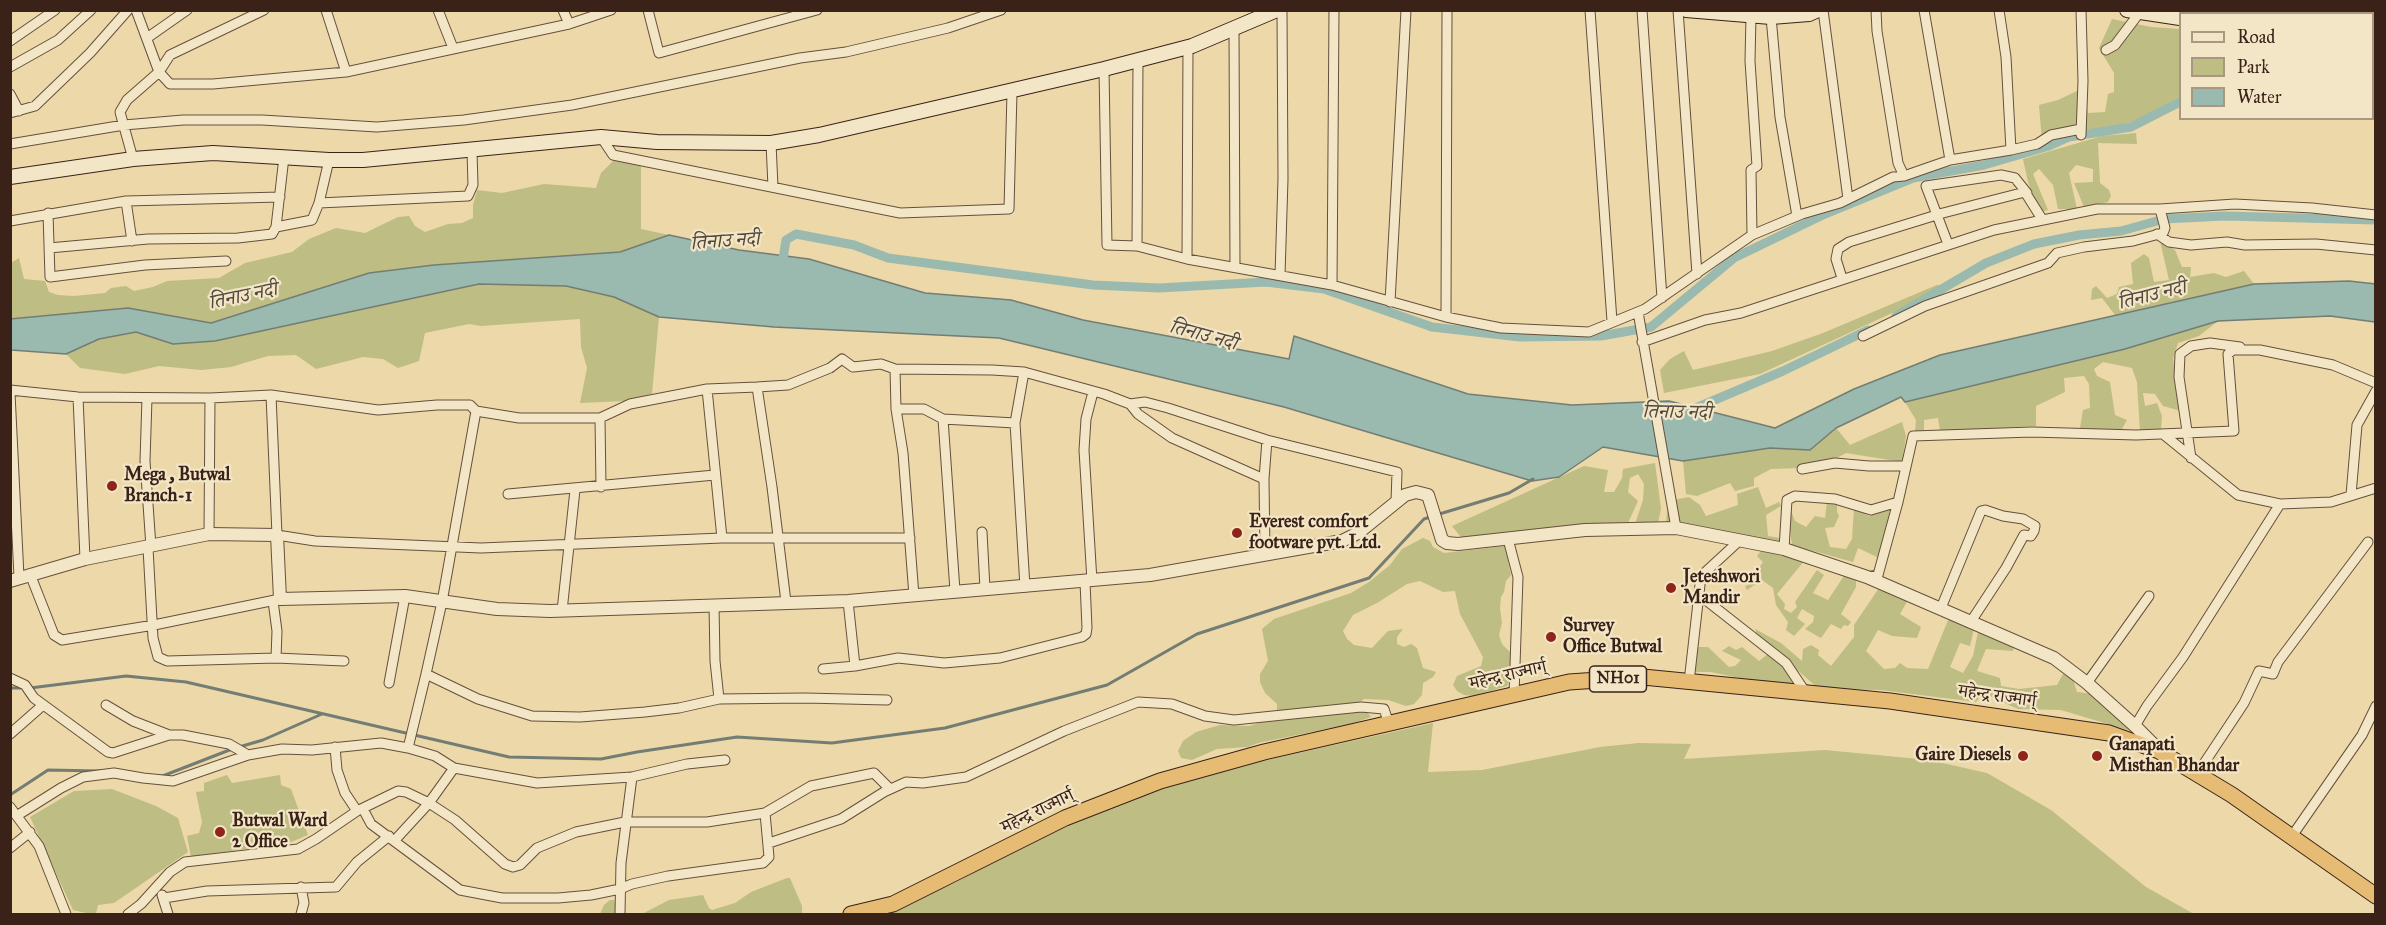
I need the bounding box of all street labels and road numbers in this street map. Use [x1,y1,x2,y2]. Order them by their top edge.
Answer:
street label: महेन्द्र राज्मार्ग् [1467,657,1549,695]
road number: NH01 [1590,666,1646,692]
street label: महेन्द्र राज्मार्ग् [1957,681,2037,713]
street label: महेन्द्र राज्मार्ग् [998,785,1078,839]

